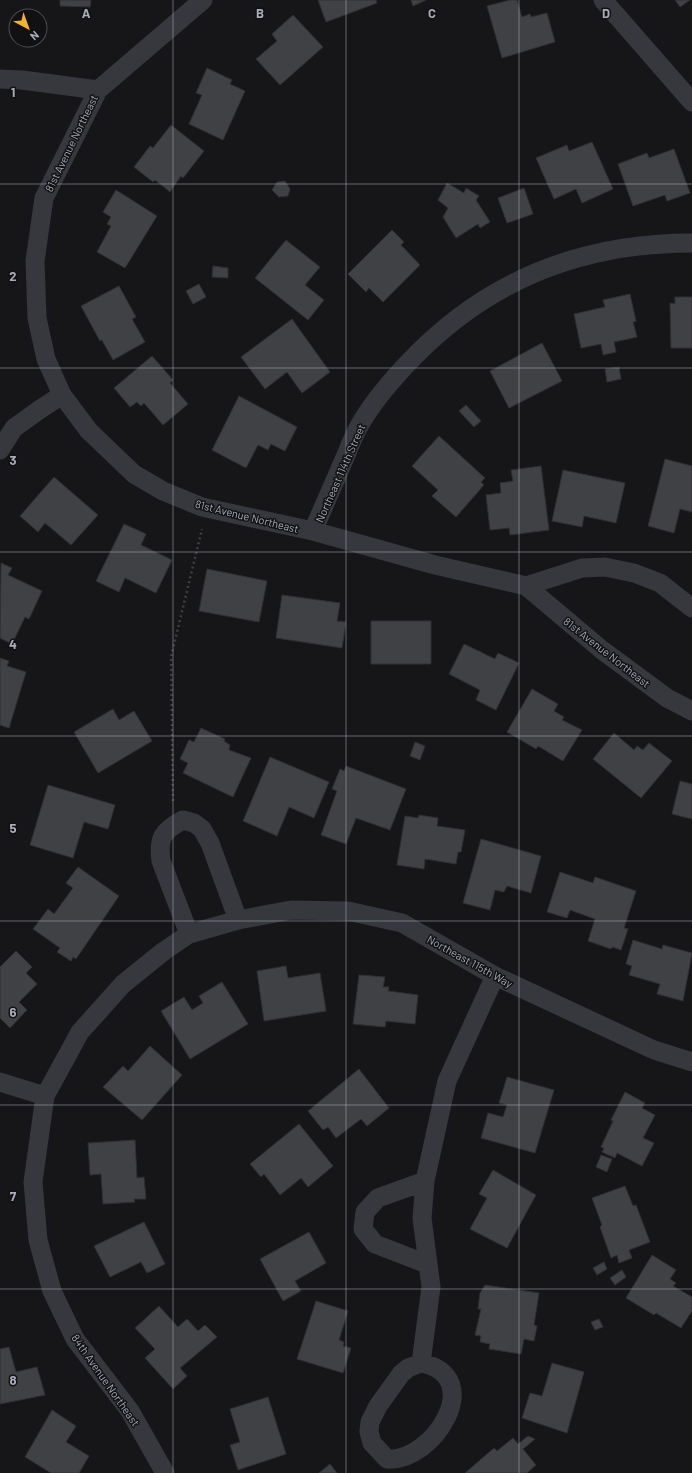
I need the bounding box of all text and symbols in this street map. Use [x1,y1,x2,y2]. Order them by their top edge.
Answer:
text: A [82,5,91,21]
text: B [256,5,264,21]
text: C [428,5,436,21]
text: D [602,5,610,21]
north arrow [8,8,48,48]
text: N [28,29,42,43]
text: 1 [11,84,15,100]
street label: 81st Avenue Northeast [42,92,100,194]
text: 2 [9,268,17,284]
street label: Northeast 114th Street [312,422,368,524]
text: 3 [9,452,17,468]
street label: 81st Avenue Northeast [194,497,300,535]
street label: 81st Avenue Northeast [561,614,653,690]
text: 4 [9,636,17,652]
text: 5 [9,820,17,836]
street label: Northeast 115th Way [425,932,515,990]
text: 6 [10,1004,17,1020]
text: 7 [10,1188,17,1204]
street label: 84th Avenue Northeast [69,1332,143,1428]
text: 8 [9,1372,17,1388]

